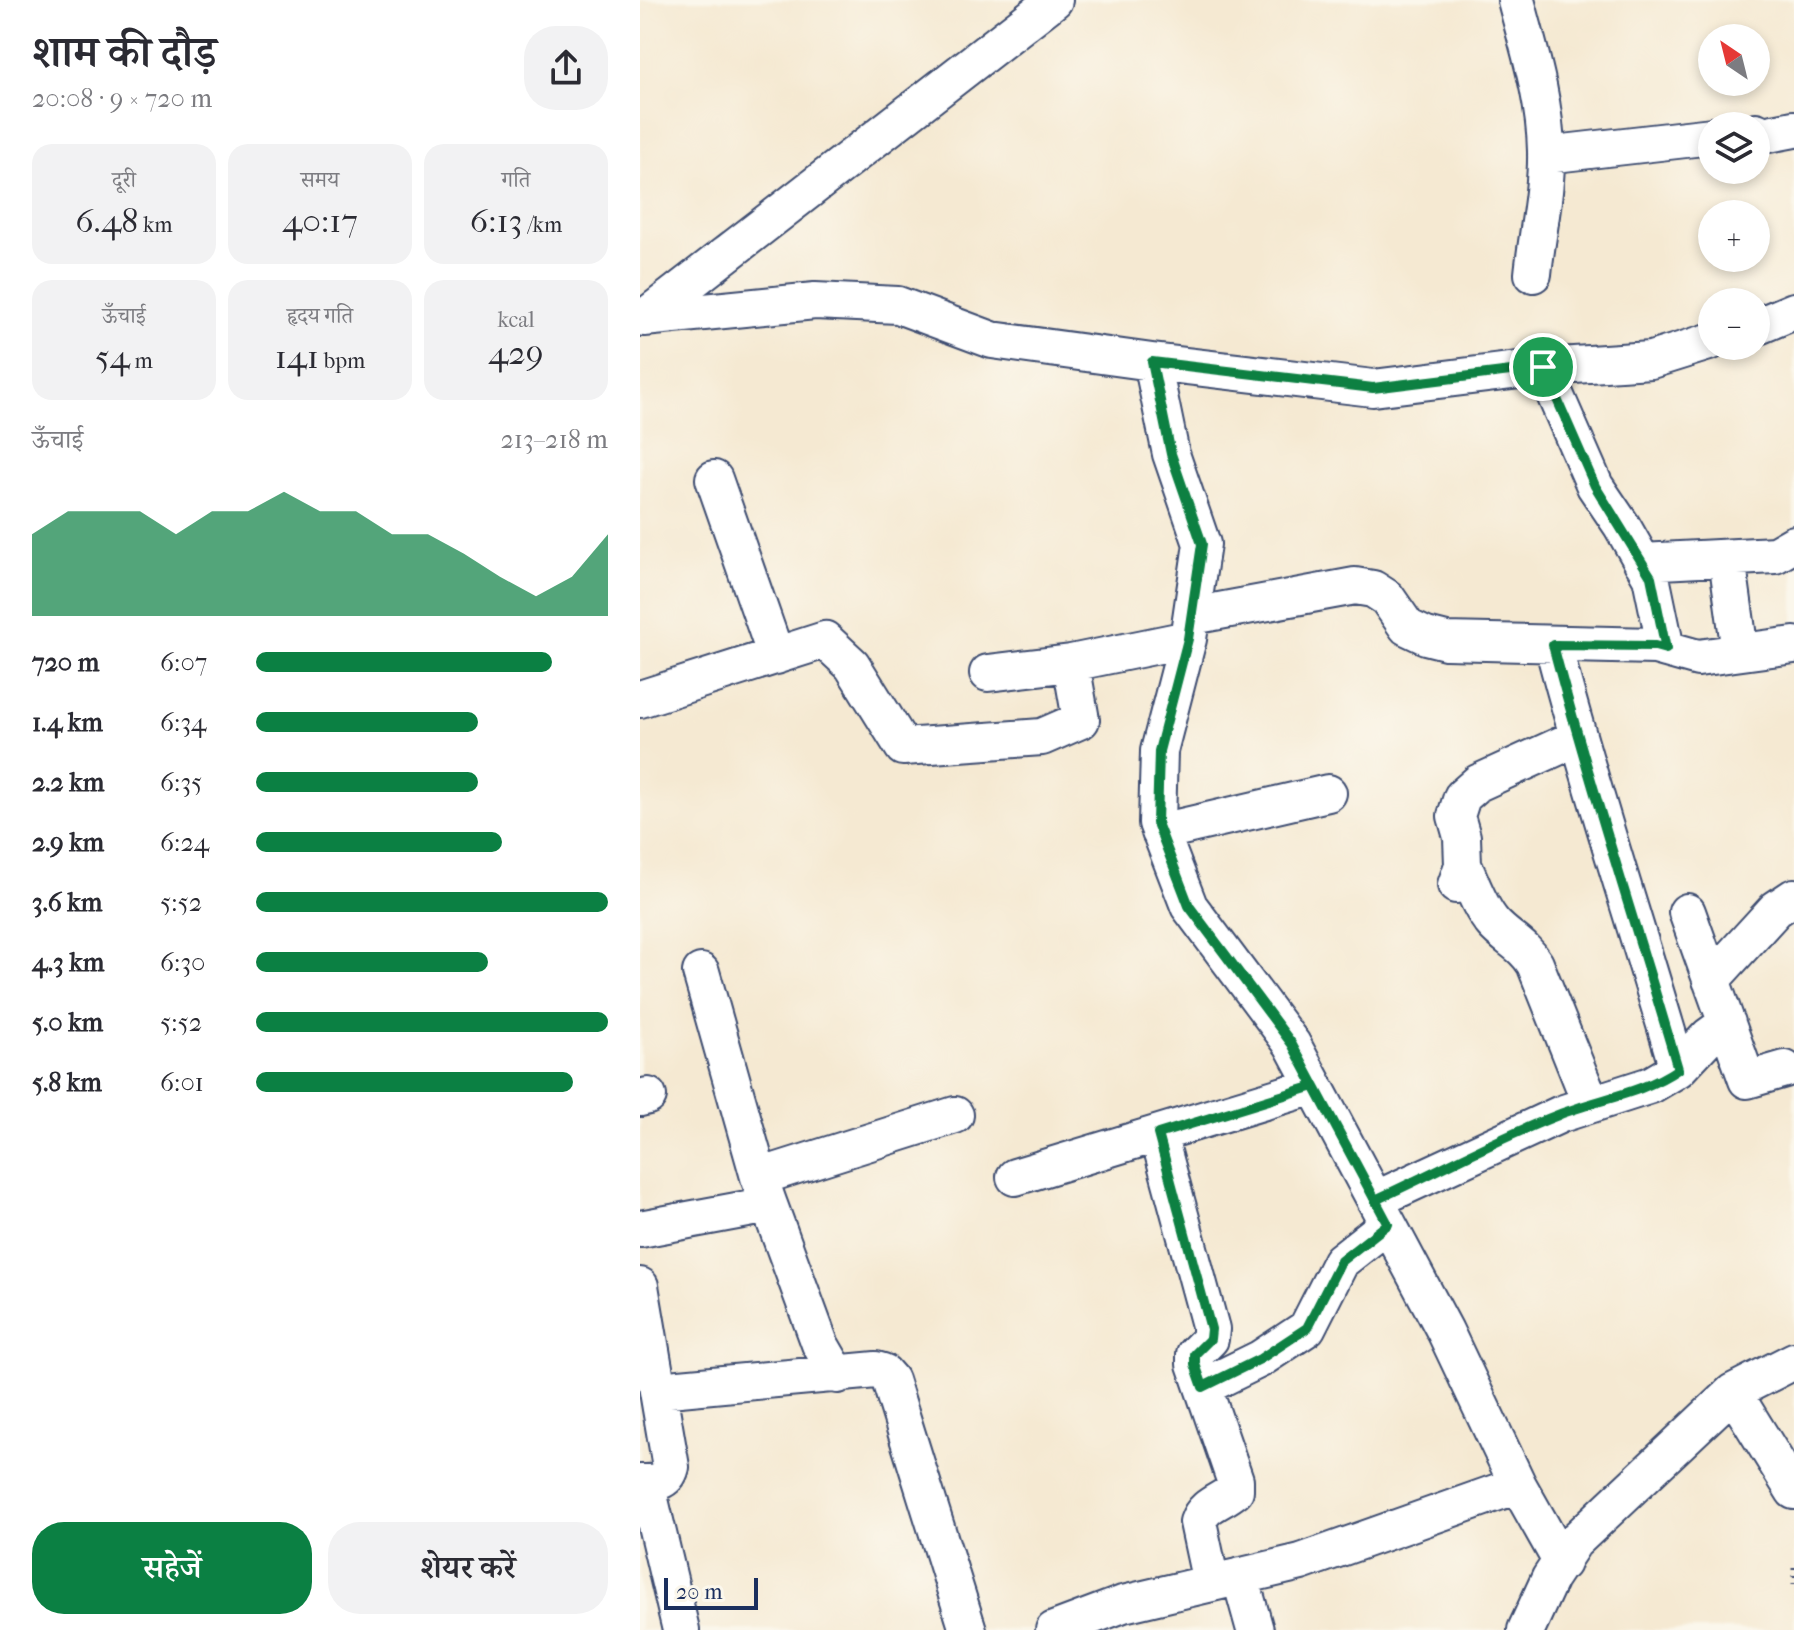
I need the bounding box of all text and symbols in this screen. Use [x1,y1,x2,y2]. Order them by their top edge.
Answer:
north arrow [1698,24,1770,96]
map controls [1698,24,1770,360]
button: share [524,26,608,110]
text: शाम की दौड़ [32,27,217,78]
text: 20:08 · 9 × 720 m [32,83,212,114]
button: layers [1698,112,1770,184]
text: दूरी [112,167,136,193]
text: समय [301,167,339,193]
text: गति [502,167,530,193]
button: + [1698,200,1770,272]
text: 6.48 [75,201,138,241]
text: 40:17 [282,201,358,241]
text: 6:13 [470,201,523,241]
text: km [138,212,173,238]
text: /km [523,212,562,238]
button: − [1698,288,1770,360]
text: ऊँचाई [102,303,146,329]
text: हृदय गति [287,303,353,329]
text: kcal [497,307,535,333]
text: 429 [488,333,544,373]
pin [1509,333,1577,401]
text: 54 [95,337,130,377]
text: 141 [275,337,319,377]
icon: arrive [1521,345,1565,389]
text: m [130,348,153,374]
text: bpm [319,348,365,374]
text: ऊँचाई [32,424,83,455]
text: 213–218 m [500,424,608,455]
text: 720 m [32,647,99,678]
text: 6:07 [160,647,207,678]
text: 1.4 km [32,707,103,738]
text: 6:34 [160,707,206,738]
text: 2.2 km [32,767,104,798]
text: 6:35 [160,767,202,798]
text: 2.9 km [32,827,104,858]
text: 6:24 [160,827,209,858]
text: 3.6 km [32,887,102,918]
text: 5:52 [160,887,202,918]
text: 4.3 km [32,947,104,978]
text: 6:30 [160,947,205,978]
text: 5.0 km [32,1007,103,1038]
text: 5:52 [160,1007,202,1038]
text: 5.8 km [32,1067,102,1098]
text: 6:01 [160,1067,204,1098]
button: सहेजें [32,1522,312,1614]
button: शेयर करें [328,1522,608,1614]
scale bar [664,1574,758,1610]
text: 20 m [676,1579,722,1605]

